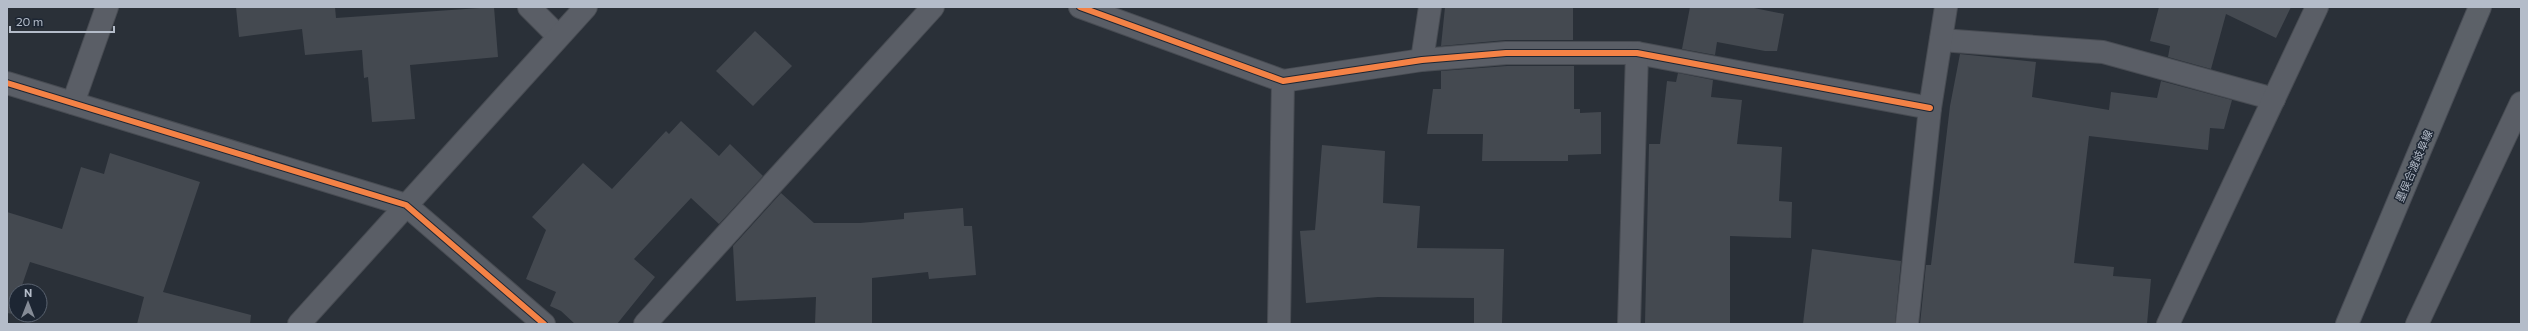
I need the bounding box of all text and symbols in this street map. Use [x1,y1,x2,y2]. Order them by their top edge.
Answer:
scale bar [10,8,114,34]
text: 20 m [16,14,43,28]
street label: 墨俣合渡岐阜線 [2393,128,2435,204]
north arrow [8,283,48,323]
text: N [24,286,32,299]

